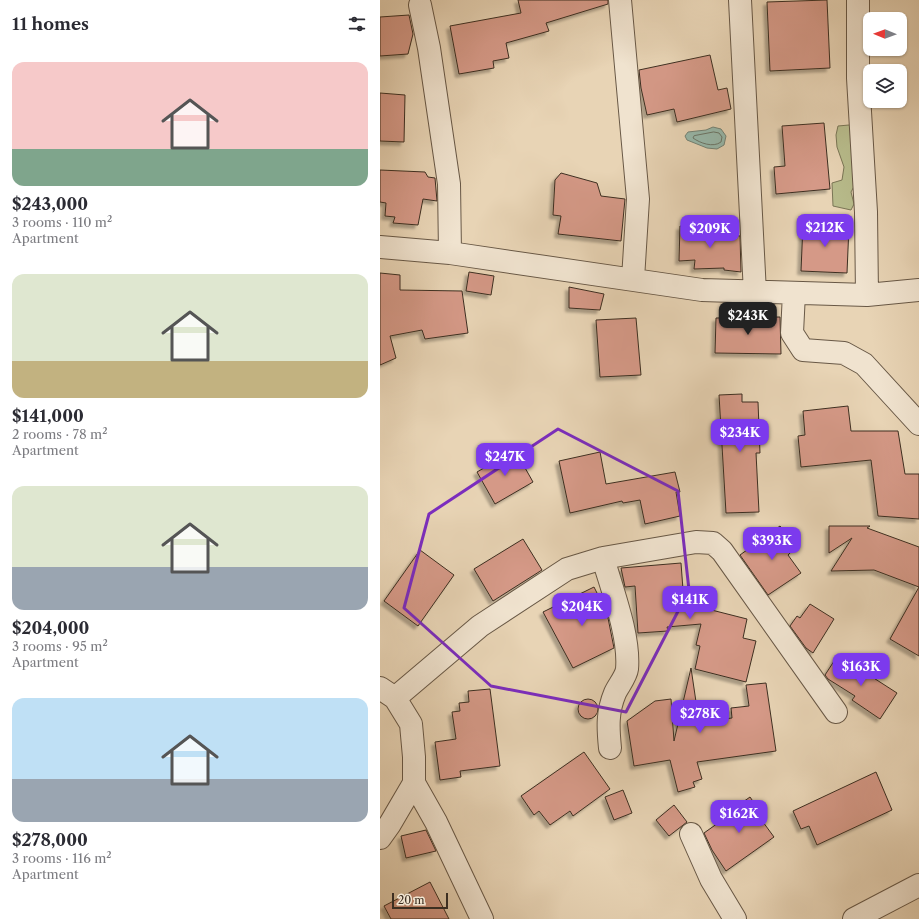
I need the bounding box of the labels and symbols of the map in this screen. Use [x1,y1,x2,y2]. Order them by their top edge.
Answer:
north arrow [863,12,907,56]
pin: $212K [797,214,853,248]
pin: $209K [682,215,738,249]
pin: $243K [720,302,776,336]
pin: $234K [712,419,768,453]
pin: $247K [477,443,533,477]
pin: $393K [744,527,800,561]
pin: $141K [662,586,718,620]
pin: $204K [554,593,610,627]
pin: $163K [833,653,889,687]
pin: $278K [672,700,728,734]
pin: $162K [711,800,767,834]
scale bar [392,891,448,910]

